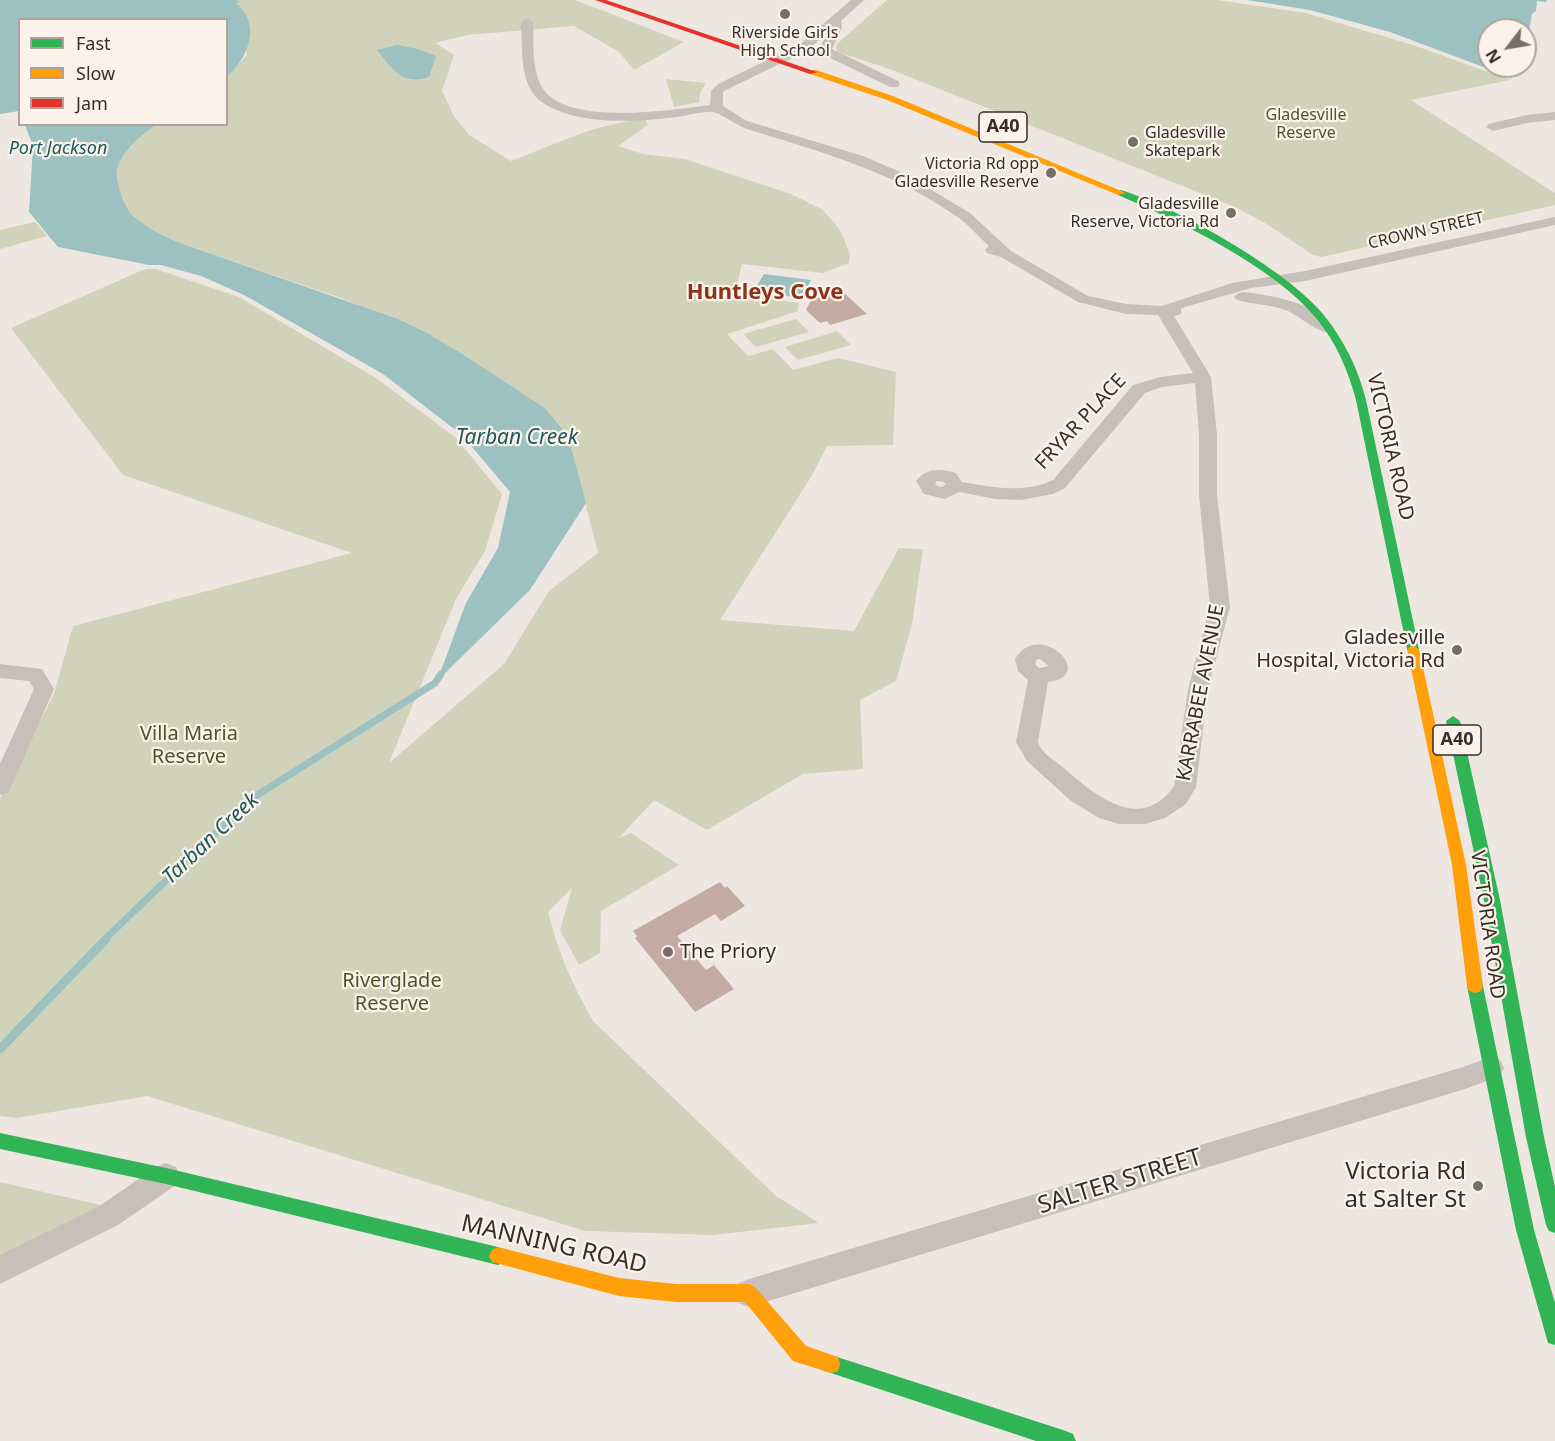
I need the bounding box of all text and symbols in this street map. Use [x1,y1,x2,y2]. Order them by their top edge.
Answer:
marker: Riverside Girls High School [778,7,792,21]
legend [18,18,228,126]
north arrow [1477,18,1537,78]
place label: Riverside Girls High School [732,23,838,61]
text: Fast [76,31,111,55]
text: N [1481,45,1506,67]
text: Slow [76,61,115,85]
text: Jam [76,91,108,115]
park label: Gladesville Reserve [1266,105,1346,143]
road number: A40 [979,112,1027,142]
place label: Gladesville Skatepark [1145,123,1226,161]
marker: Gladesville Skatepark [1126,135,1140,149]
water label: Port Jackson [9,138,107,160]
place label: Victoria Rd opp Gladesville Reserve [895,154,1039,192]
marker: Victoria Rd opp Gladesville Reserve [1044,166,1058,180]
place label: Gladesville Reserve, Victoria Rd [1071,194,1219,232]
marker: Gladesville Reserve, Victoria Rd [1224,206,1238,220]
street label: CROWN STREET [1366,208,1486,254]
district label: Huntleys Cove [687,280,843,306]
street label: FRYAR PLACE [1031,369,1131,475]
street label: VICTORIA ROAD [1361,371,1419,523]
water label: Tarban Creek [456,425,578,451]
street label: KARRABEE AVENUE [1172,603,1230,783]
place label: Gladesville Hospital, Victoria Rd [1256,626,1445,673]
marker: Gladesville Hospital, Victoria Rd [1450,643,1464,657]
park label: Villa Maria Reserve [140,722,238,769]
road number: A40 [1433,725,1481,755]
water label: Tarban Creek [158,788,264,890]
street label: VICTORIA ROAD [1465,849,1509,1001]
place label: The Priory [680,940,776,964]
marker: The Priory [661,945,675,959]
park label: Riverglade Reserve [342,969,442,1016]
street label: SALTER STREET [1035,1143,1205,1221]
place label: Victoria Rd at Salter St [1345,1158,1466,1214]
marker: Victoria Rd at Salter St [1471,1179,1485,1193]
street label: MANNING ROAD [458,1210,650,1280]

